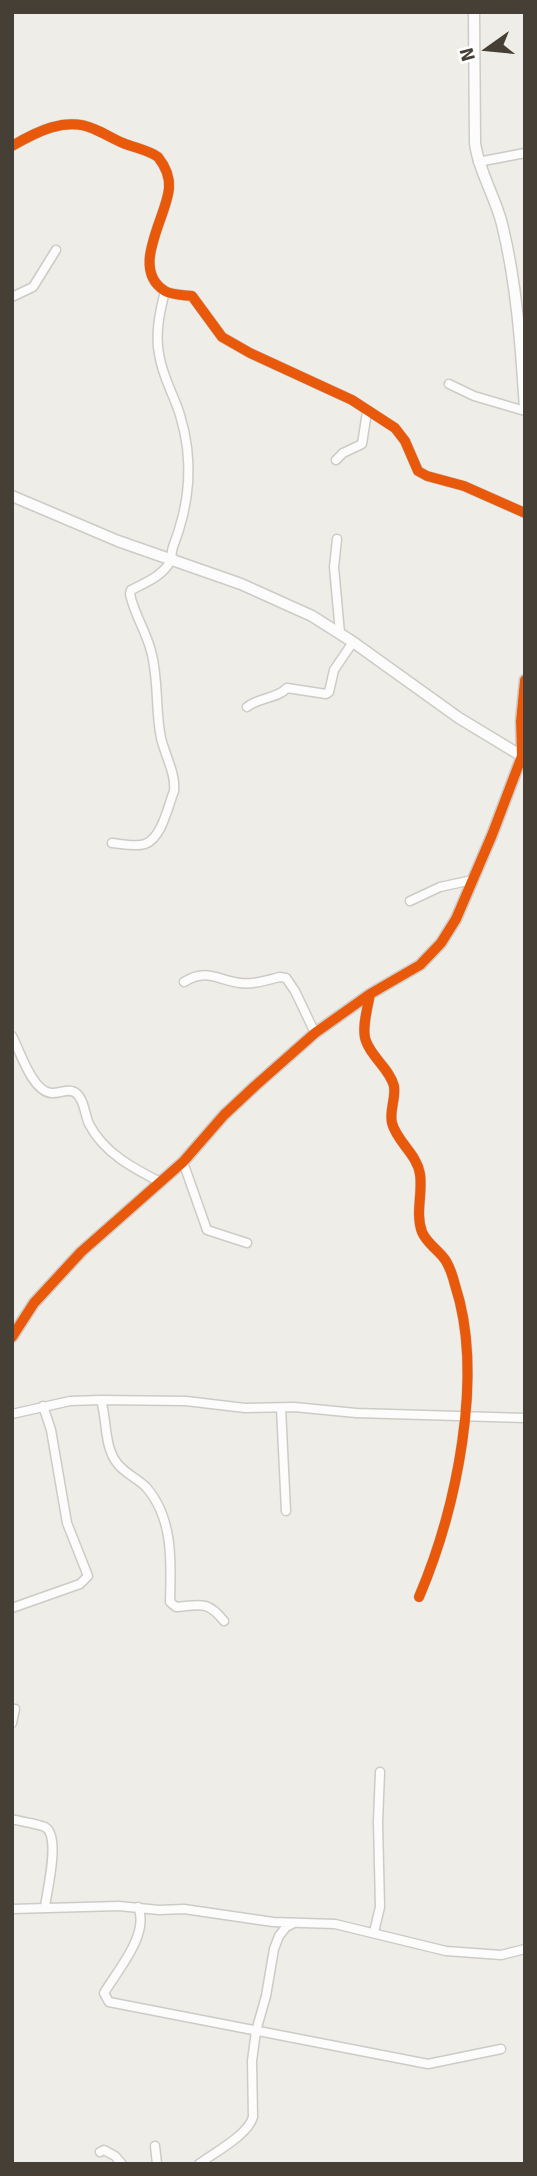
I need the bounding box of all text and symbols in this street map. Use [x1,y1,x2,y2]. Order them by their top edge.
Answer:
north arrow [453,14,523,84]
text: N [454,45,481,64]

